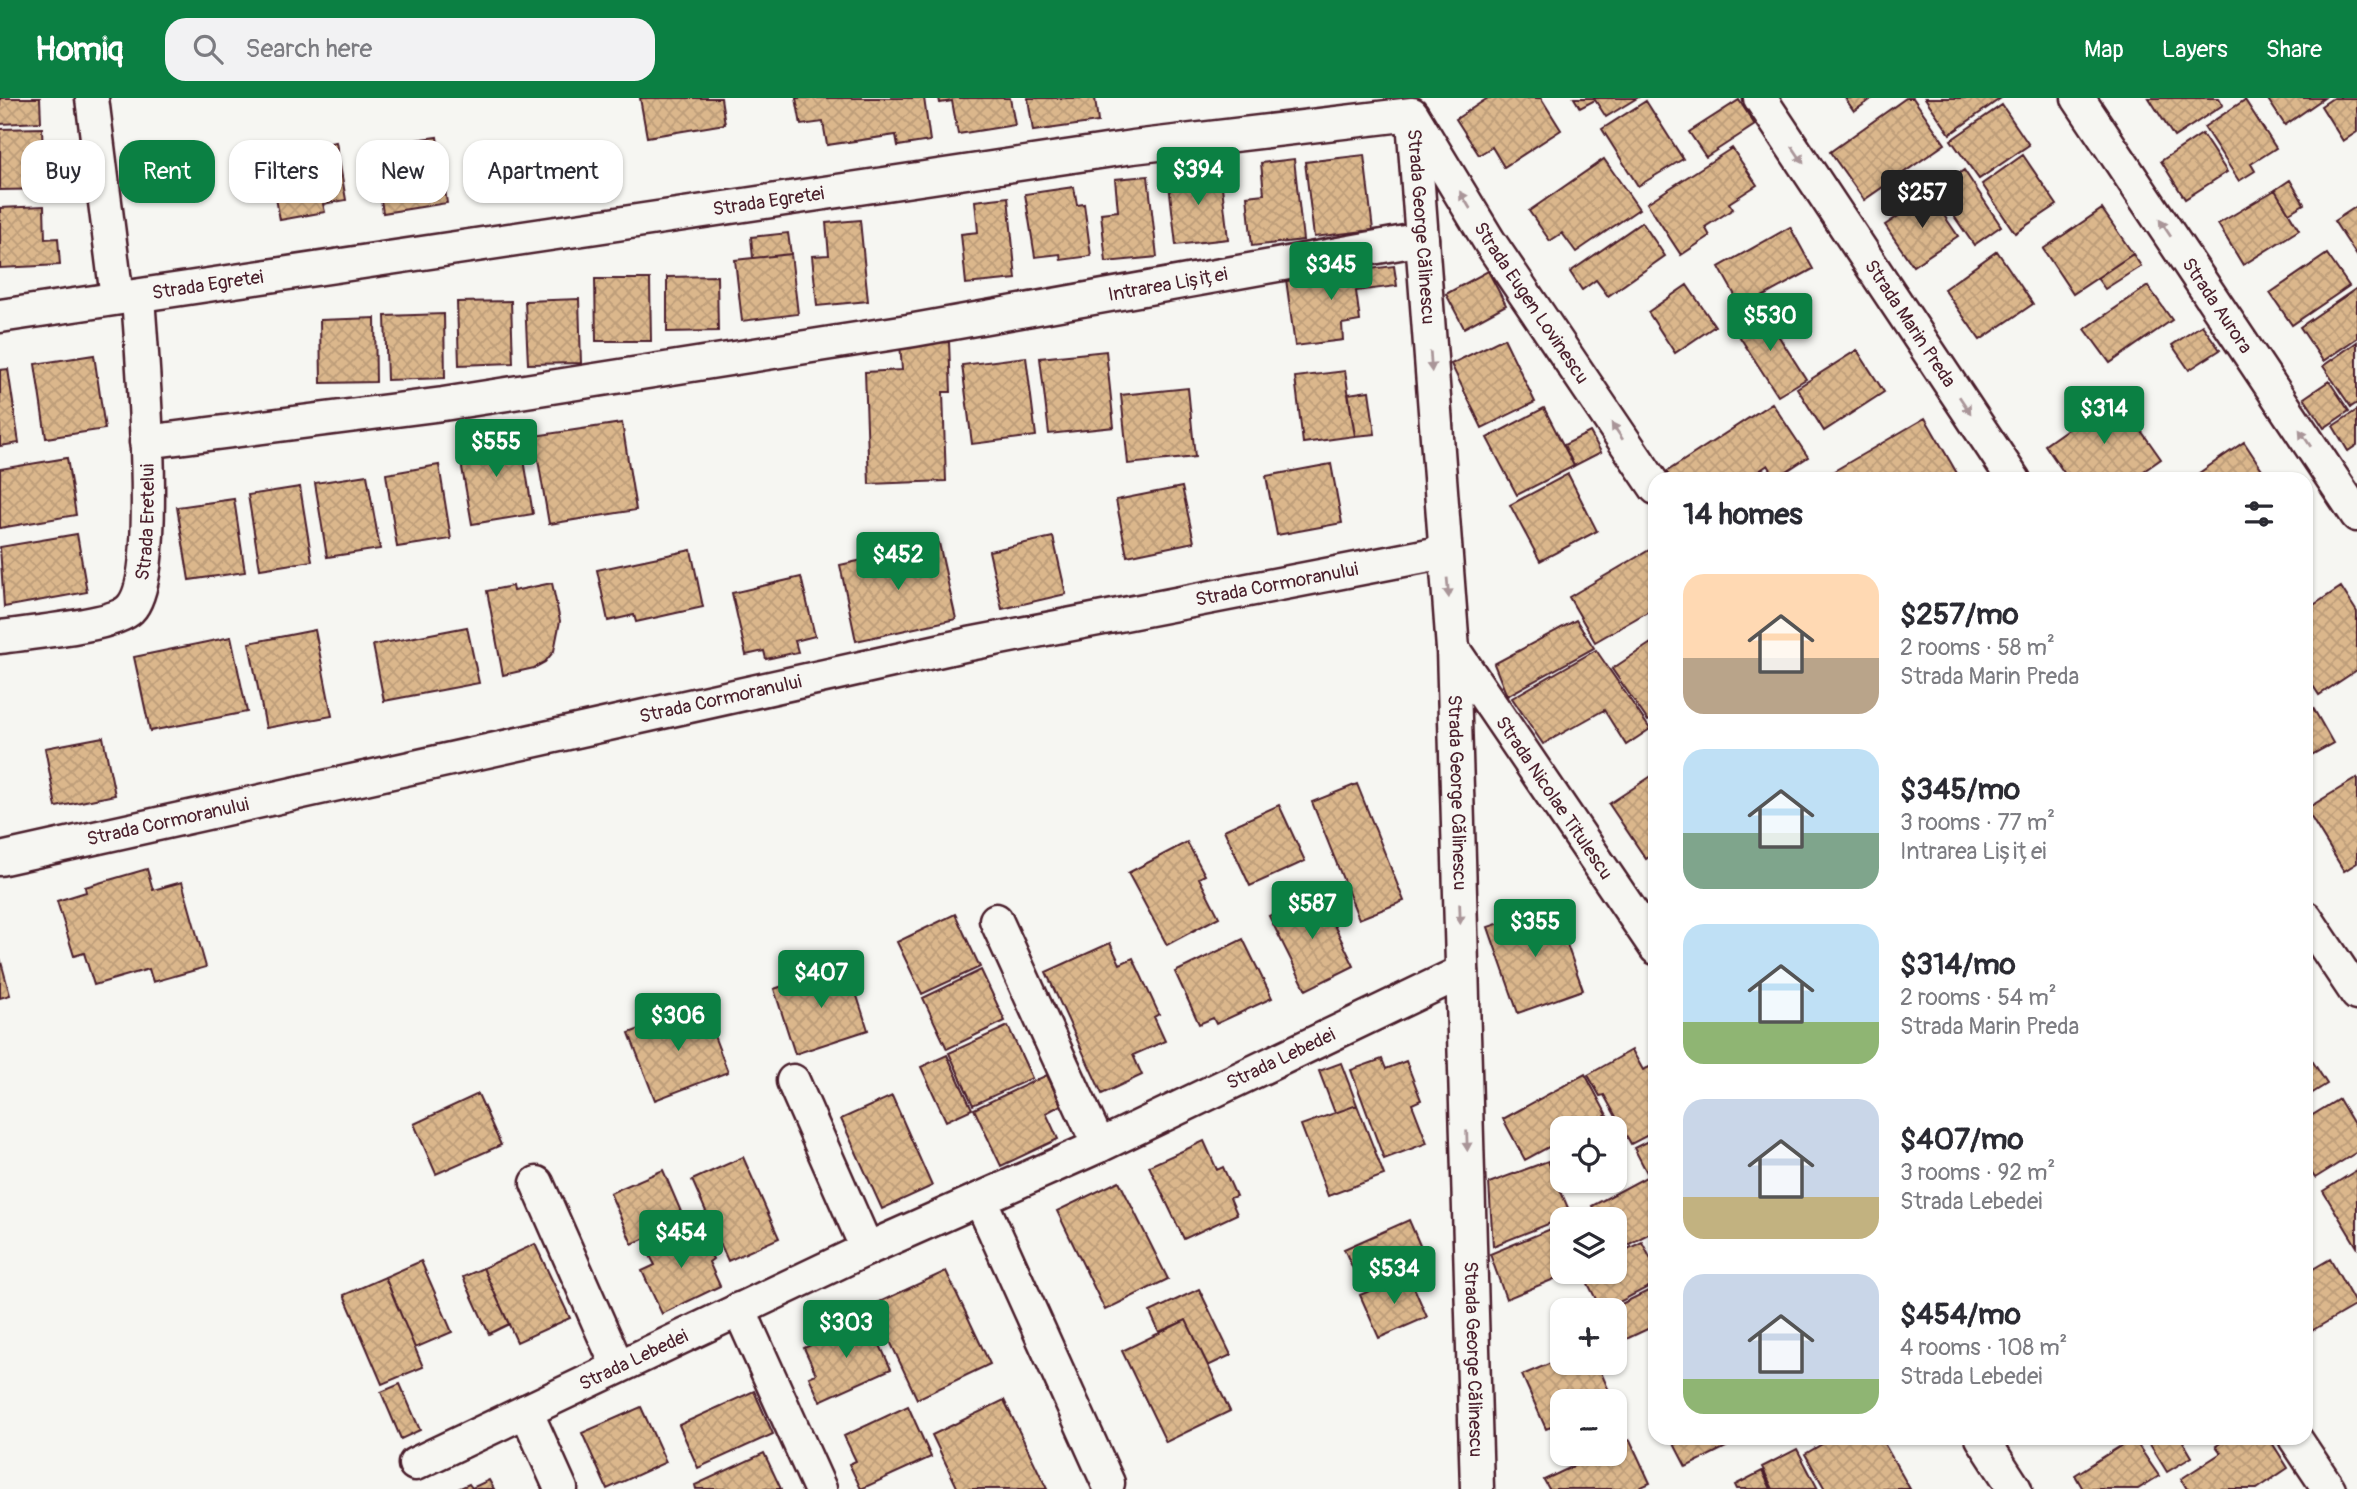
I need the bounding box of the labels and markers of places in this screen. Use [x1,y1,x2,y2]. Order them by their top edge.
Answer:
pin: $394 [1157,148,1239,207]
pin: $257 [1881,170,1963,230]
pin: $345 [1290,242,1372,302]
pin: $530 [1729,294,1811,353]
pin: $314 [2063,386,2145,446]
pin: $555 [455,420,537,479]
pin: $452 [857,532,939,592]
pin: $587 [1271,882,1353,941]
pin: $355 [1494,900,1576,959]
pin: $407 [780,950,862,1010]
pin: $306 [637,993,719,1053]
pin: $454 [640,1210,722,1270]
pin: $534 [1353,1246,1435,1306]
pin: $303 [805,1300,887,1360]

